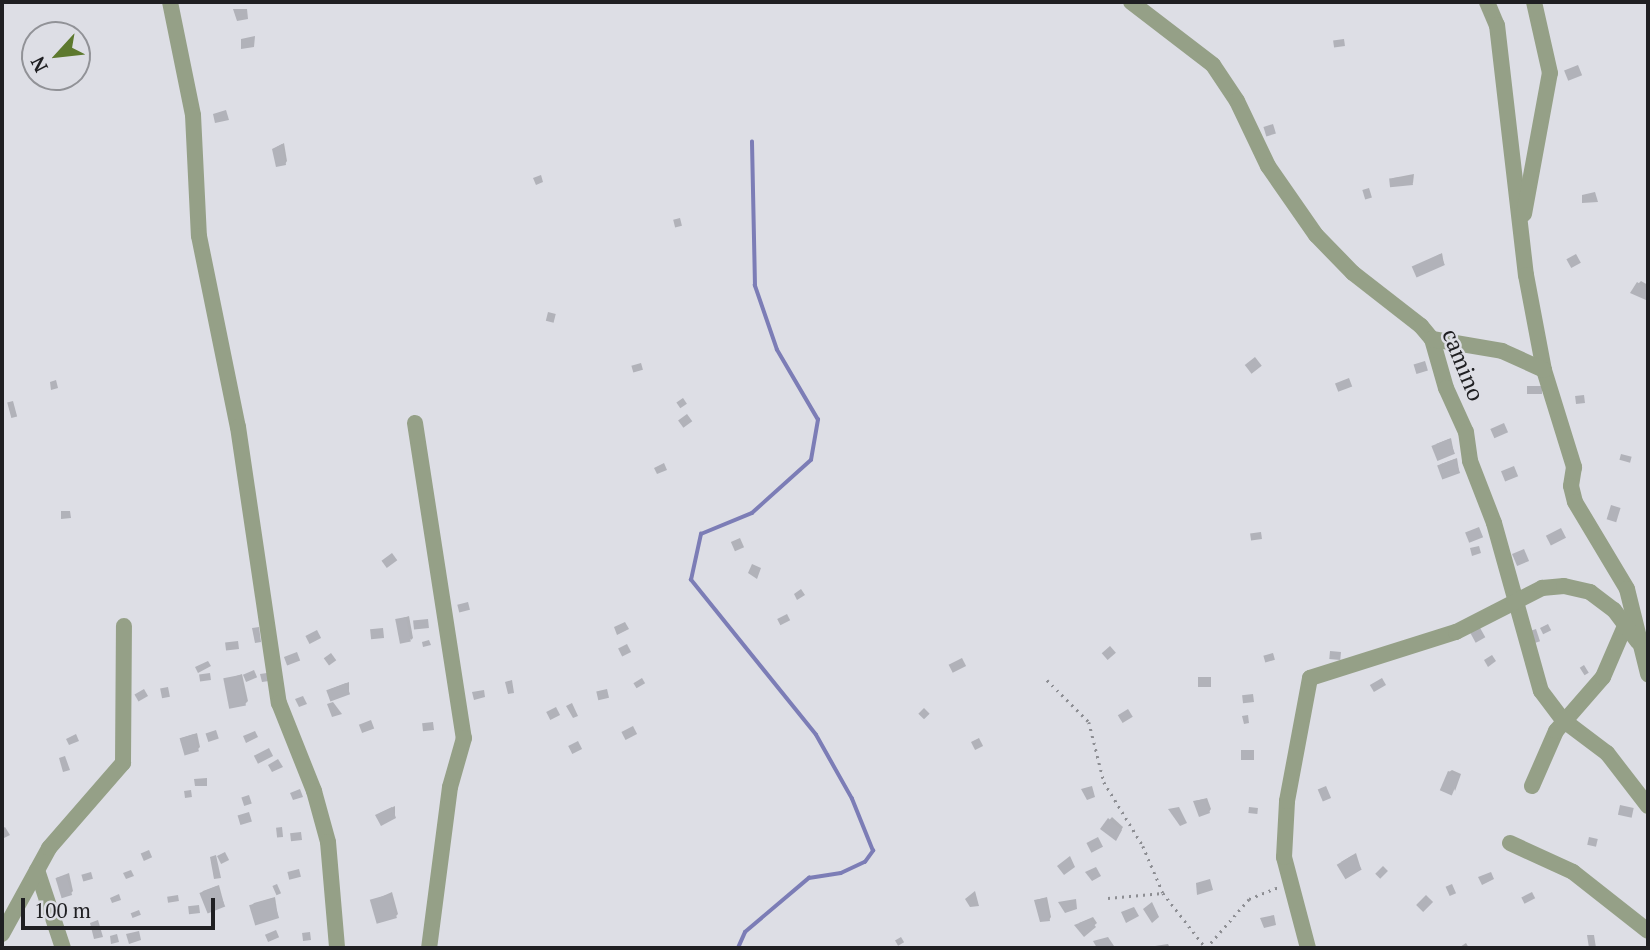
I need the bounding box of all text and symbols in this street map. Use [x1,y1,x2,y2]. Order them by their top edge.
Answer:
north arrow [21,21,91,91]
text: N [24,53,53,77]
street label: camino [1436,325,1490,405]
scale bar [24,884,219,928]
text: 100 m [34,896,91,924]

